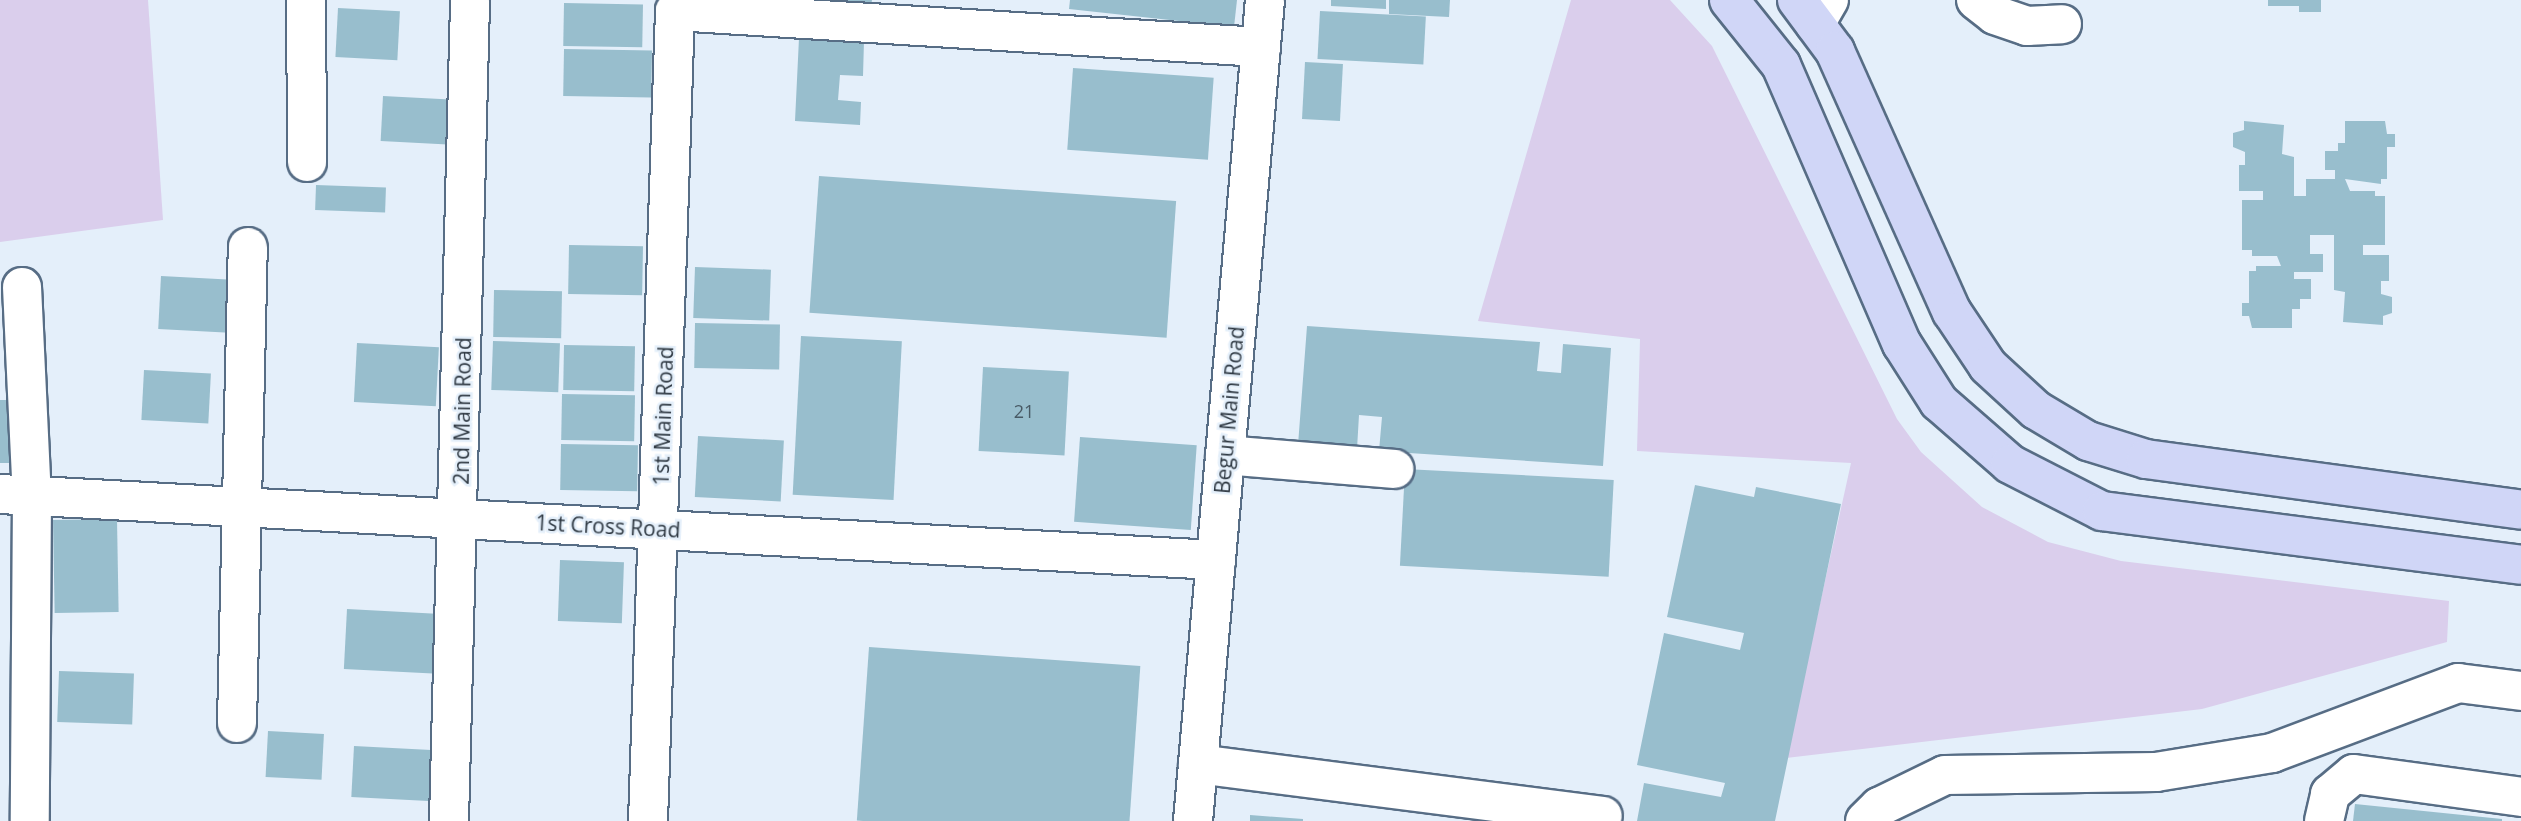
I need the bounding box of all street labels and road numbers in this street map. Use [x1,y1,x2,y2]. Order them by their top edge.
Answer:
street label: Begur Main Road [1209,325,1249,495]
street label: 2nd Main Road [448,337,476,485]
street label: 1st Main Road [648,346,678,486]
street label: 1st Cross Road [535,510,681,542]

